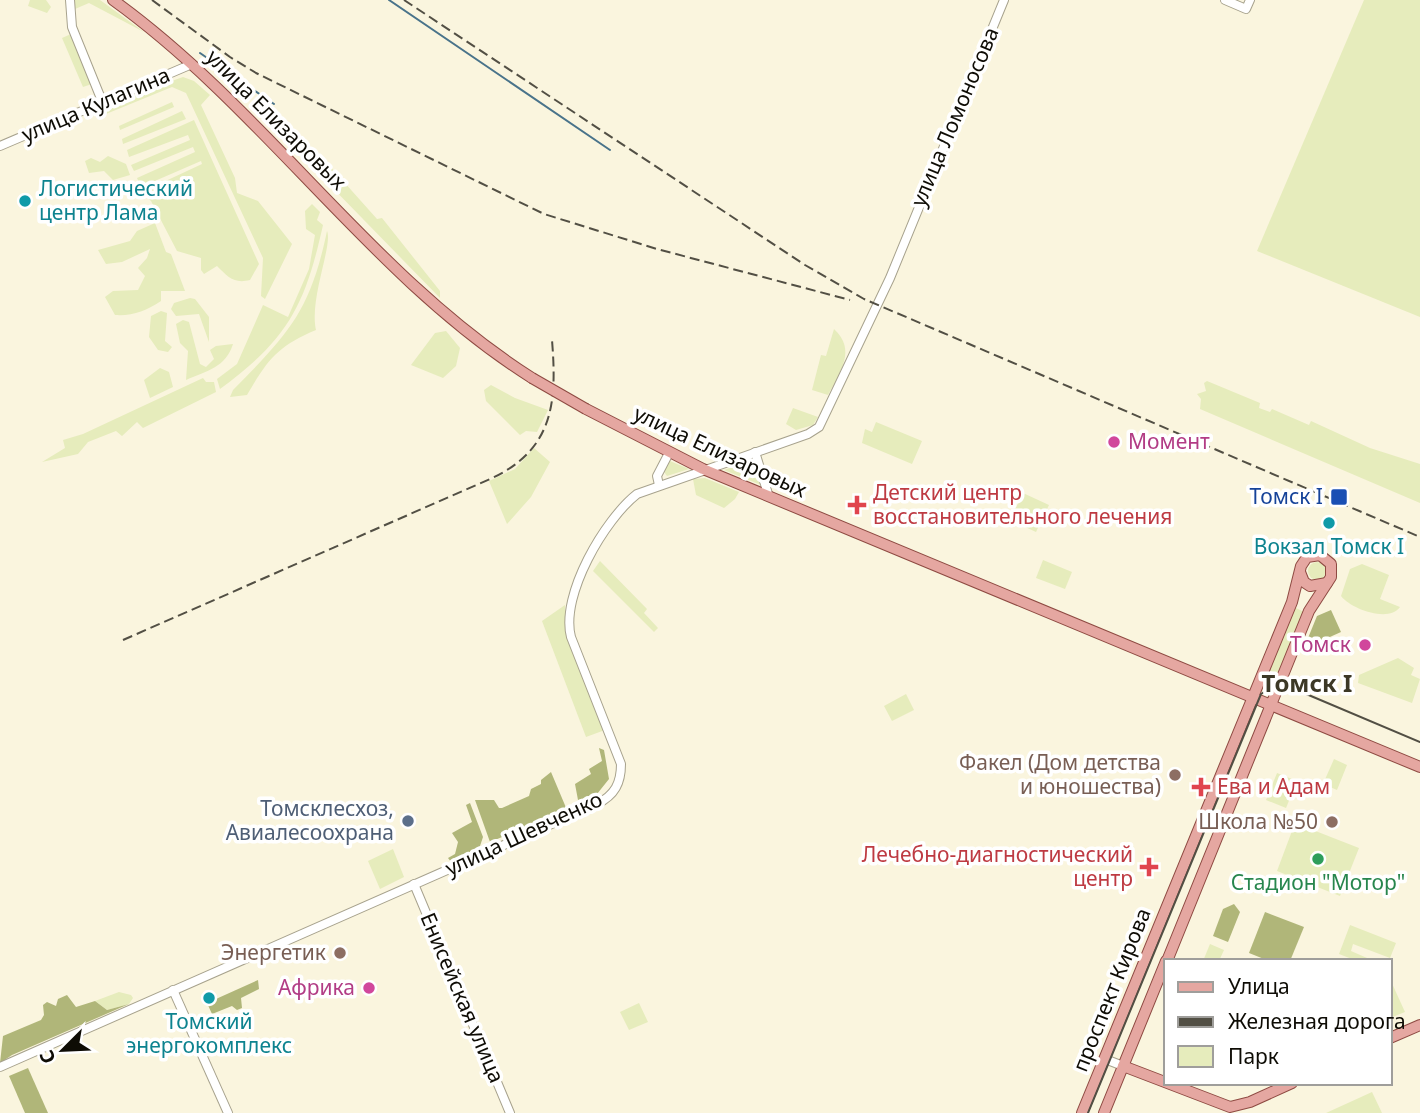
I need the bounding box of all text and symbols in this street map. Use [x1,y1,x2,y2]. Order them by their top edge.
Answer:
street label: улица Ломоносова [904,23,1005,211]
street label: улица Елизаровых [200,43,353,196]
street label: улица Кулагина [17,60,174,148]
place label: Логистический центр Лама [39,174,193,226]
marker: Логистический центр Лама [17,193,33,209]
street label: улица Елизаровых [629,399,812,504]
place label: Момент [1128,427,1210,455]
marker: Момент [1106,434,1122,450]
place label: Детский центр восстановительного лечения [873,478,1172,530]
place label: Томск I [1249,482,1323,510]
marker: Томск I [1329,487,1349,507]
marker: Детский центр восстановительного лечения [847,495,867,515]
marker: Вокзал Томск I [1321,515,1337,531]
place label: Вокзал Томск I [1254,532,1404,560]
place label: Томск [1290,630,1351,658]
marker: Томск [1357,637,1373,653]
district label: Томск I [1262,666,1352,699]
place label: Факел (Дом детства и юношества) [959,748,1161,800]
marker: Факел (Дом детства и юношества) [1167,767,1183,783]
place label: Ева и Адам [1217,772,1330,800]
marker: Ева и Адам [1191,777,1211,797]
street label: улица Шевченко [441,784,607,882]
place label: Томсклесхоз, Авиалесоохрана [226,794,394,846]
place label: Школа №50 [1198,807,1318,835]
marker: Томсклесхоз, Авиалесоохрана [400,813,416,829]
marker: Школа №50 [1324,814,1340,830]
place label: Лечебно-диагностический центр [862,840,1133,892]
marker: Стадион "Мотор" [1310,851,1326,867]
marker: Лечебно-диагностический центр [1139,857,1159,877]
place label: Стадион "Мотор" [1231,868,1405,896]
street label: проспект Кирова [1066,904,1157,1075]
street label: Енисейская улица [414,908,511,1087]
place label: Энергетик [221,938,326,966]
marker: Энергетик [332,945,348,961]
legend [1164,959,1392,1085]
text: Улица [1228,972,1290,1000]
place label: Африка [278,973,355,1001]
marker: Африка [361,980,377,996]
marker: Томский энергокомплекс [201,990,217,1006]
place label: Томский энергокомплекс [126,1007,292,1059]
text: Железная дорога [1228,1007,1406,1035]
north arrow [28,1015,98,1085]
text: Парк [1228,1042,1279,1070]
text: С [33,1046,62,1068]

